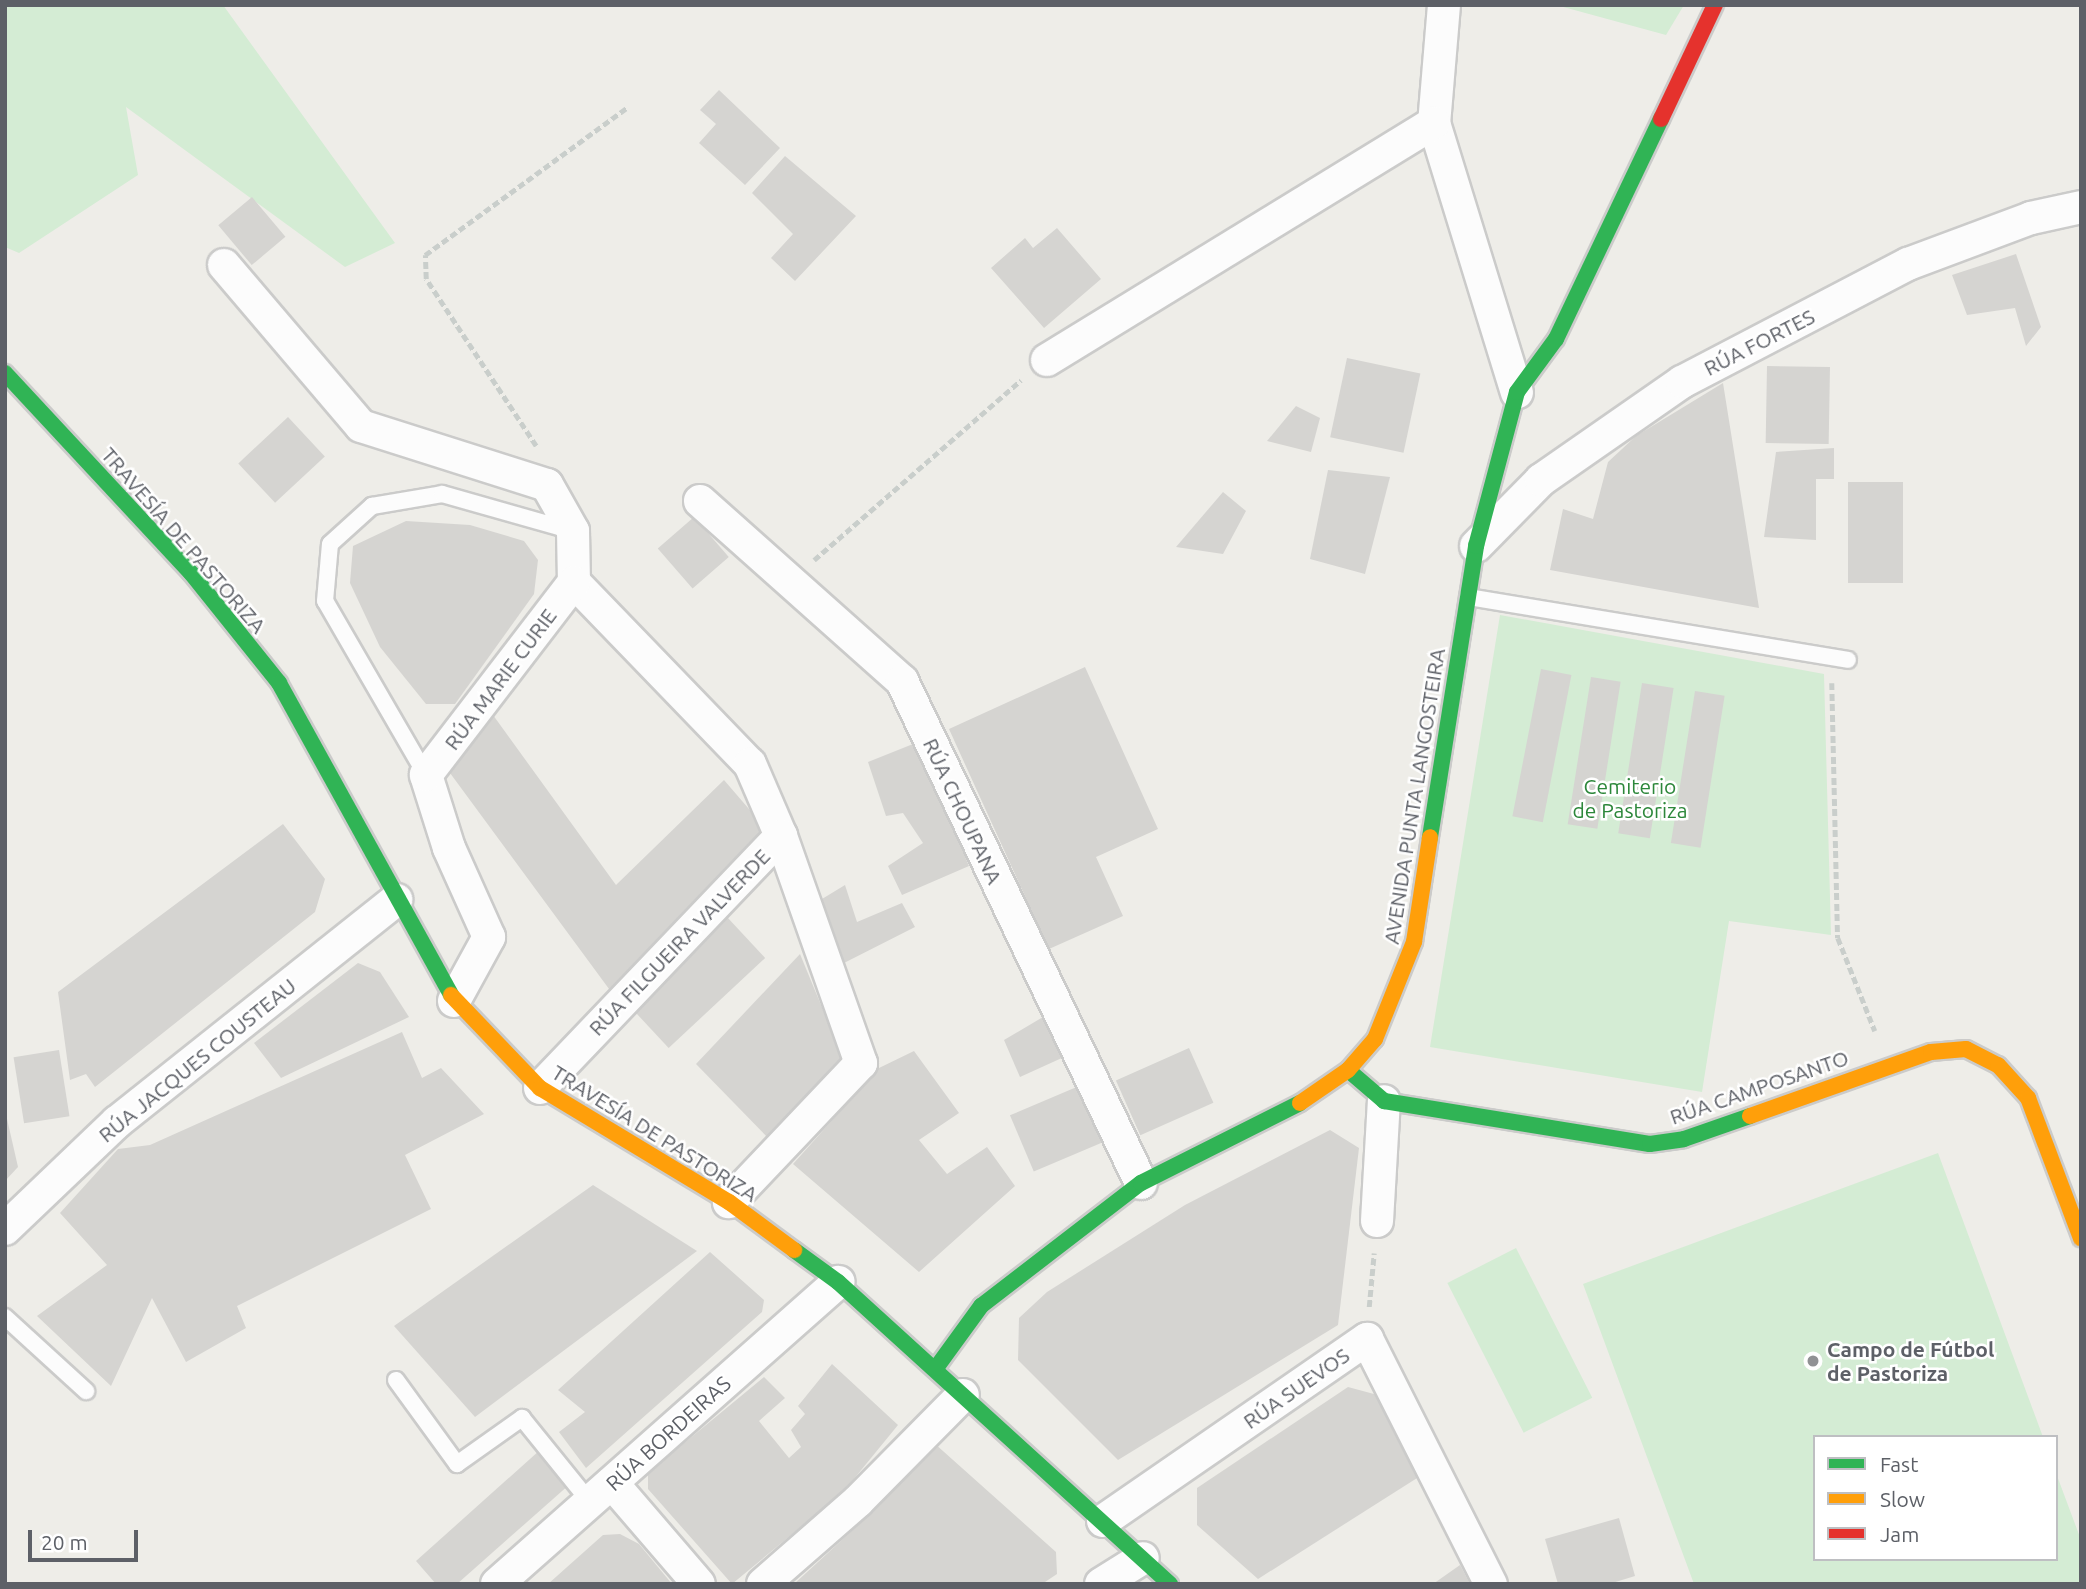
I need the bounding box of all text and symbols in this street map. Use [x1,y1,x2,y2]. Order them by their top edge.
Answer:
street label: RÚA FORTES [1700,303,1818,381]
street label: TRAVESÍA DE PASTORIZA [96,442,272,638]
street label: RÚA MARIE CURIE [439,603,561,755]
street label: AVENIDA PUNTA LANGOSTEIRA [1378,646,1450,946]
street label: RÚA CHOUPANA [918,734,1008,888]
park label: Cemiterio de Pastoriza [1573,773,1687,823]
street label: RÚA FILGUEIRA VALVERDE [583,844,775,1040]
street label: RÚA JACQUES COUSTEAU [93,973,301,1147]
street label: RÚA CAMPOSANTO [1666,1045,1852,1129]
street label: TRAVESÍA DE PASTORIZA [547,1059,763,1207]
place label: Campo de Fútbol de Pastoriza [1827,1336,1994,1386]
street label: RÚA SUEVOS [1238,1342,1354,1434]
marker: Campo de Fútbol de Pastoriza [1805,1353,1821,1369]
street label: RÚA BORDEIRAS [600,1370,736,1496]
legend [1813,1435,2058,1561]
text: Fast [1880,1452,1918,1476]
text: Slow [1880,1487,1925,1511]
scale bar [32,1516,142,1560]
text: Jam [1880,1522,1919,1546]
text: 20 m [41,1530,88,1554]

